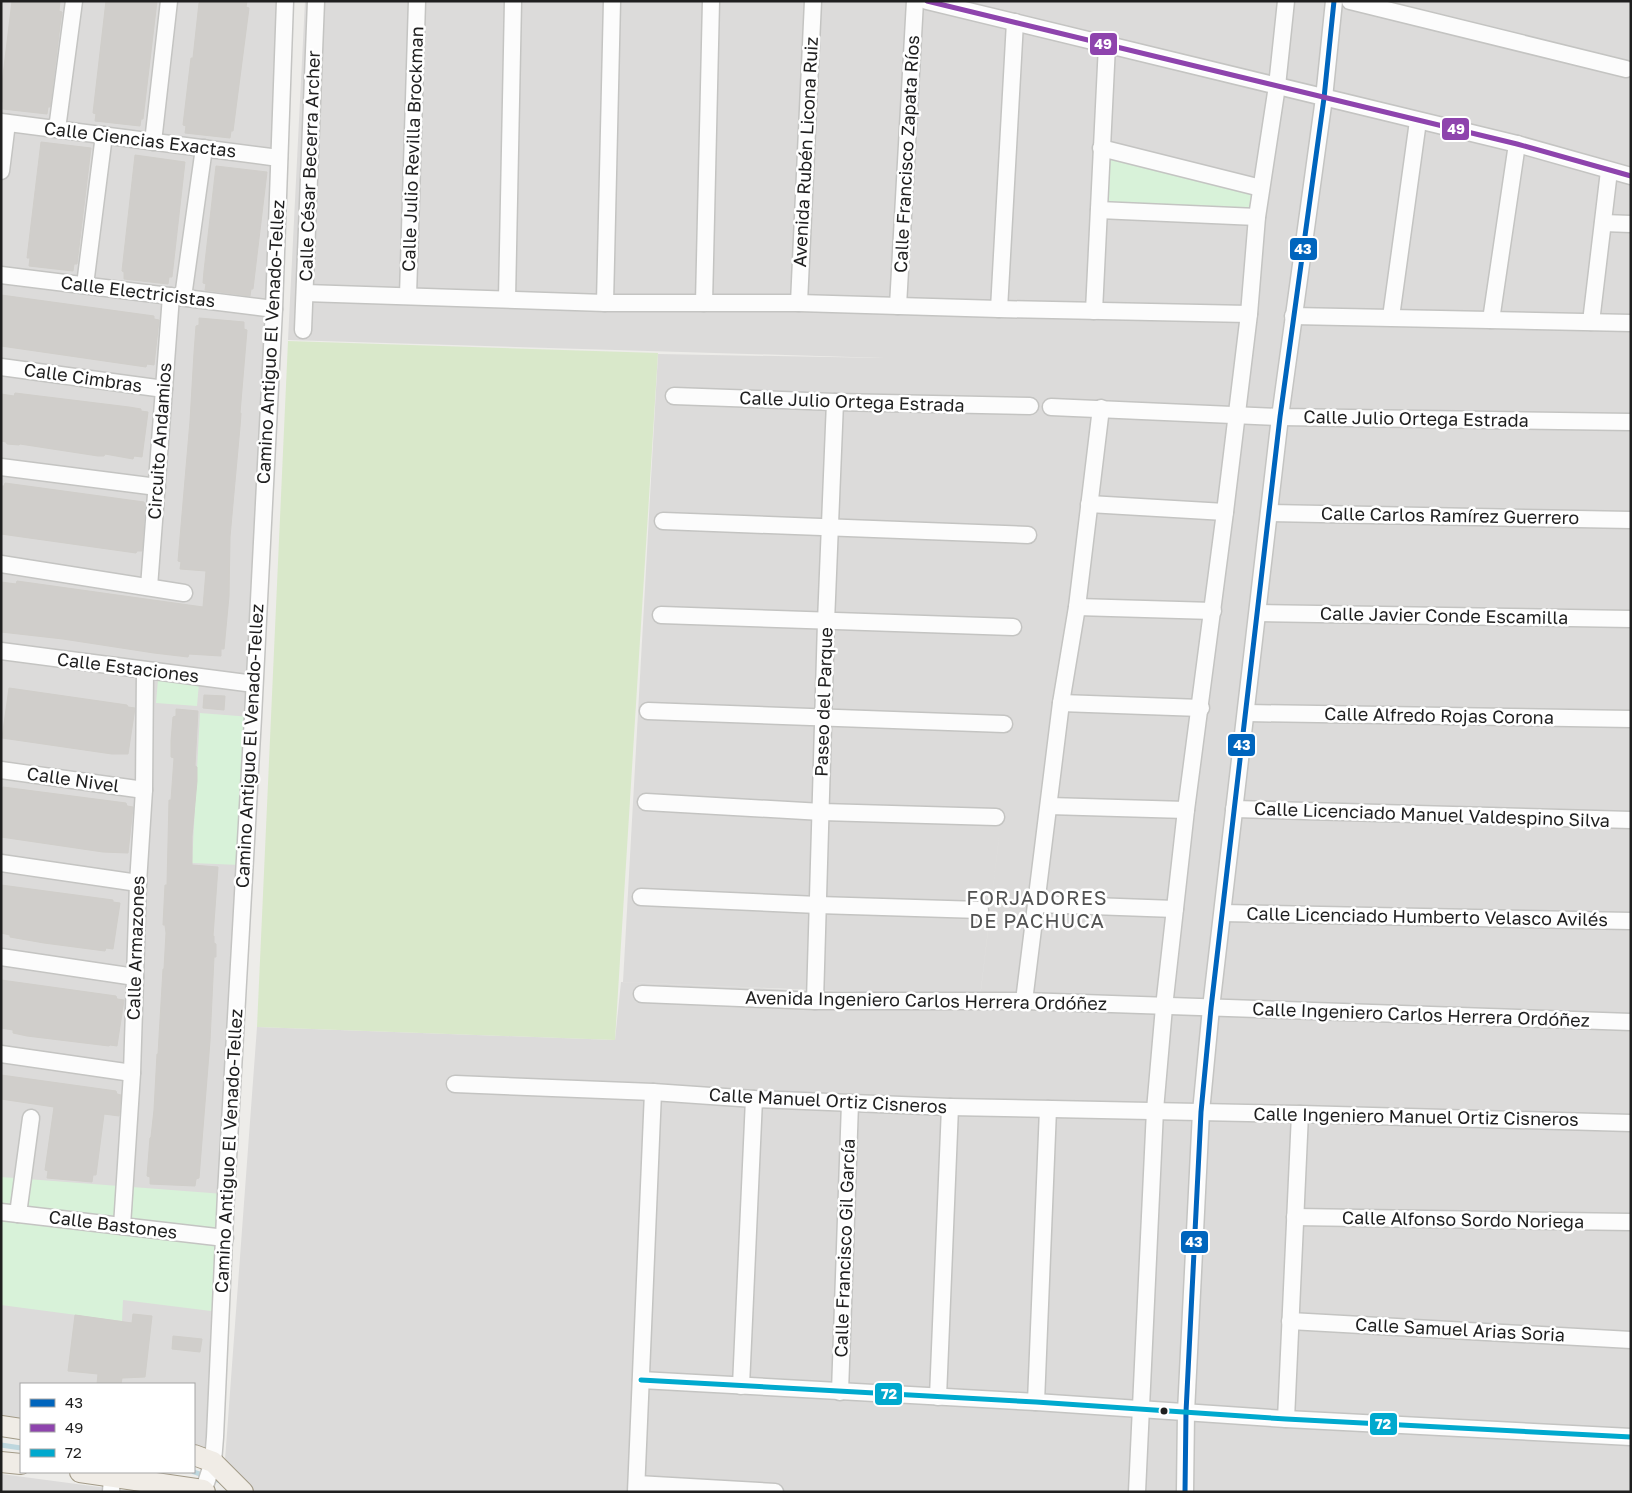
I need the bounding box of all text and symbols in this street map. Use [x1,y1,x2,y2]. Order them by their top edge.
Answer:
street label: Calle Julio Revilla Brockman [397,26,427,272]
line badge: 49 [1089,32,1118,56]
street label: Calle Francisco Zapata Ríos [889,34,923,273]
text: 49 [1094,35,1112,52]
street label: Avenida Rubén Licona Ruiz [788,36,822,268]
street label: Calle César Becerra Archer [294,50,324,282]
street label: Calle Ciencias Exactas [43,116,238,162]
line badge: 49 [1441,117,1470,141]
text: 49 [1447,120,1465,137]
street label: Camino Antiguo El Venado-Tellez [252,199,288,485]
line badge: 43 [1289,237,1318,261]
text: 43 [1294,240,1312,257]
street label: Calle Electricistas [60,271,217,311]
street label: Calle Cimbras [23,358,144,396]
street label: Circuito Andamios [143,362,175,520]
street label: Calle Julio Ortega Estrada [739,386,965,416]
street label: Calle Julio Ortega Estrada [1303,405,1529,431]
street label: Calle Carlos Ramírez Guerrero [1321,502,1579,528]
street label: Calle Javier Conde Escamilla [1320,602,1568,628]
street label: Camino Antiguo El Venado-Tellez [231,603,267,889]
street label: Paseo del Parque [809,627,837,777]
street label: Calle Estaciones [56,647,200,687]
street label: Calle Alfredo Rojas Corona [1324,702,1554,728]
line badge: 43 [1227,733,1256,757]
text: 43 [1233,736,1251,753]
street label: Calle Nivel [25,762,121,796]
street label: Calle Licenciado Manuel Valdespino Silva [1254,797,1610,831]
street label: Calle Armazones [121,875,149,1021]
district label: FORJADORES DE PACHUCA [966,885,1108,932]
street label: Calle Licenciado Humberto Velasco Avilés [1246,902,1608,930]
street label: Avenida Ingeniero Carlos Herrera Ordóñez [745,986,1107,1014]
street label: Calle Ingeniero Carlos Herrera Ordóñez [1252,997,1590,1031]
street label: Camino Antiguo El Venado-Tellez [210,1008,246,1294]
street label: Calle Manuel Ortiz Cisneros [708,1083,948,1117]
street label: Calle Ingeniero Manuel Ortiz Cisneros [1253,1102,1579,1130]
street label: Calle Francisco Gil García [829,1138,859,1358]
street label: Calle Bastones [48,1205,179,1243]
street label: Calle Alfonso Sordo Noriega [1342,1206,1584,1232]
line badge: 43 [1180,1230,1209,1254]
text: 43 [1185,1233,1203,1250]
street label: Calle Samuel Arias Soria [1354,1313,1566,1345]
line badge: 72 [874,1382,903,1406]
legend [20,1383,195,1473]
text: 72 [881,1385,898,1402]
text: 43 [65,1393,83,1411]
unlabelled marker [1159,1406,1169,1416]
line badge: 72 [1369,1412,1398,1436]
text: 72 [1375,1415,1392,1432]
text: 49 [65,1418,83,1436]
text: 72 [65,1443,82,1461]

